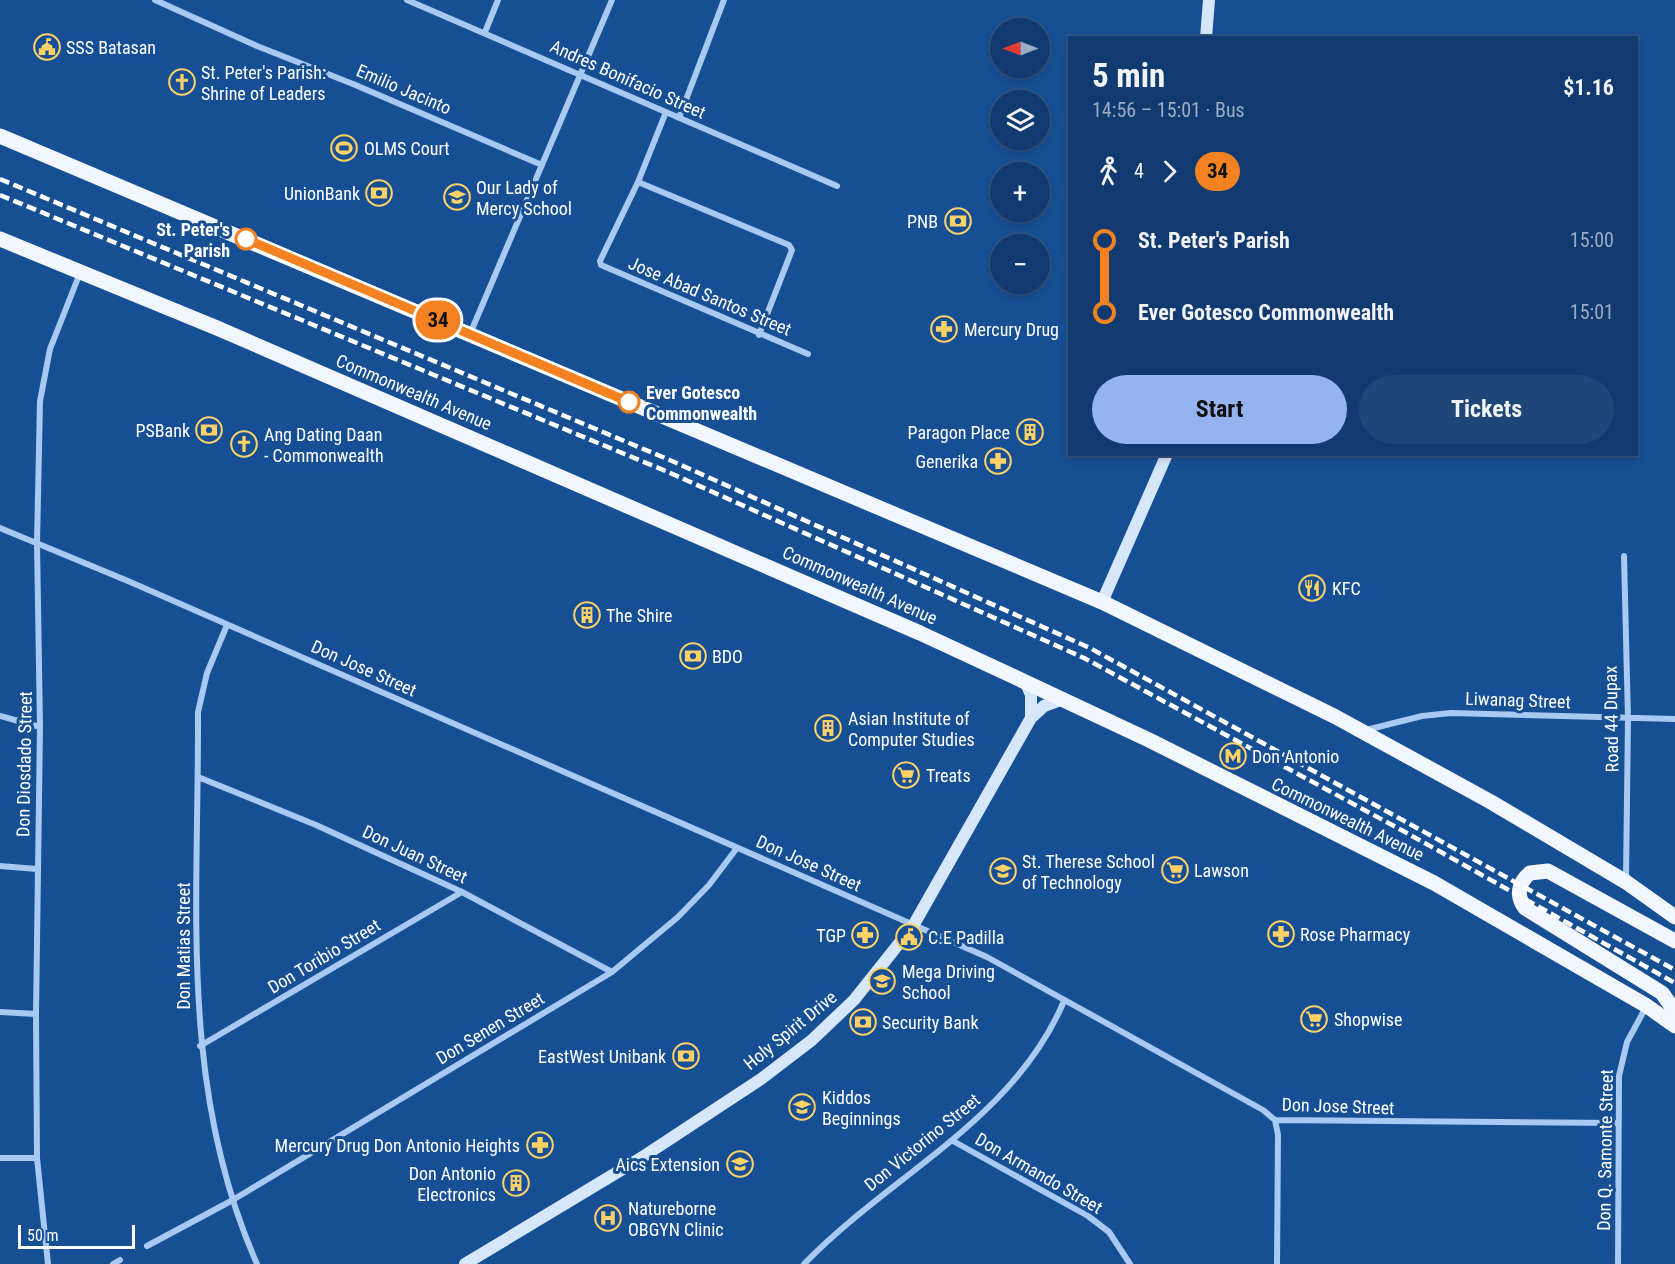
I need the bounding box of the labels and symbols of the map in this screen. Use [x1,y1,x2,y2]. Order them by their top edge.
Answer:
north arrow [990,18,1050,78]
public building icon: SSS Batasan [32,32,62,62]
street label: Andres Bonifacio Street [547,35,709,123]
place label: SSS Batasan [66,37,156,58]
street label: Emilio Jacinto [354,60,454,118]
place label: St. Peter's Parish: Shrine of Leaders [201,62,326,104]
church icon: St. Peter's Parish: Shrine of Leaders [167,67,197,97]
sports icon: OLMS Court [329,133,359,163]
place label: OLMS Court [364,138,450,159]
place label: Our Lady of Mercy School [476,177,572,219]
bank icon: UnionBank [364,178,394,208]
school or university icon: Our Lady of Mercy School [442,182,472,212]
place label: UnionBank [284,183,360,204]
bank icon: PNB [943,206,973,236]
place label: PNB [907,211,938,232]
place label: St. Peter's Parish [156,219,230,261]
marker: St. Peter's Parish [235,228,257,250]
street label: Jose Abad Santos Street [625,252,795,340]
line badge: 34 [411,300,465,340]
pharmacy icon: Mercury Drug [929,314,959,344]
place label: Mercury Drug [964,319,1059,340]
street label: Commonwealth Avenue [333,350,495,434]
place label: Ever Gotesco Commonwealth [646,382,757,424]
marker: Ever Gotesco Commonwealth [618,391,640,413]
bank icon: PSBank [194,415,224,445]
building icon: Paragon Place [1015,417,1045,447]
place label: PSBank [135,420,190,441]
place label: Paragon Place [908,422,1010,443]
place label: Ang Dating Daan - Commonwealth [264,424,384,466]
church icon: Ang Dating Daan - Commonwealth [229,429,259,459]
pharmacy icon: Generika [983,446,1013,476]
place label: Generika [915,451,978,472]
street label: Commonwealth Avenue [779,541,941,629]
restaurant icon: KFC [1297,573,1327,603]
place label: KFC [1332,578,1361,599]
building icon: The Shire [572,600,602,630]
place label: The Shire [606,605,673,626]
street label: Don Jose Street [308,635,420,701]
bank icon: BDO [678,641,708,671]
place label: BDO [712,646,743,667]
street label: Road 44 Dupax [1600,665,1622,772]
street label: Liwanag Street [1465,688,1571,712]
street label: Don Diosdado Street [12,691,36,837]
place label: Asian Institute of Computer Studies [848,708,975,750]
building icon: Asian Institute of Computer Studies [813,713,843,743]
metro station icon: Don Antonio [1218,741,1248,771]
place label: Don Antonio [1252,746,1339,767]
supermarket icon: Treats [891,760,921,790]
place label: Treats [926,765,971,786]
street label: Commonwealth Avenue [1268,773,1428,865]
street label: Don Juan Street [359,821,471,887]
street label: Don Jose Street [753,830,865,896]
place label: St. Therese School of Technology [1022,851,1155,893]
supermarket icon: Lawson [1160,855,1190,885]
school or university icon: St. Therese School of Technology [988,856,1018,886]
place label: Lawson [1194,860,1249,881]
street label: Don Matias Street [173,883,194,1009]
street label: Don Toribio Street [264,914,384,998]
pharmacy icon: Rose Pharmacy [1266,919,1296,949]
pharmacy icon: TGP [850,920,880,950]
public building icon: C.E Padilla [894,922,924,952]
place label: Rose Pharmacy [1300,924,1411,945]
place label: TGP [816,925,846,946]
place label: C.E Padilla [928,927,1004,948]
place label: Mega Driving School [902,961,995,1003]
school or university icon: Mega Driving School [867,966,897,996]
street label: Holy Spirit Drive [739,986,841,1074]
street label: Don Senen Street [432,988,548,1068]
supermarket icon: Shopwise [1299,1004,1329,1034]
bank icon: Security Bank [848,1007,878,1037]
place label: Shopwise [1334,1009,1402,1030]
place label: Security Bank [882,1012,979,1033]
bank icon: EastWest Unibank [671,1041,701,1071]
place label: EastWest Unibank [538,1046,666,1067]
street label: Don Q. Samonte Street [1593,1069,1617,1231]
place label: Kiddos Beginnings [822,1087,901,1129]
street label: Don Victorino Street [860,1089,984,1195]
school or university icon: Kiddos Beginnings [787,1092,817,1122]
street label: Don Jose Street [1281,1094,1395,1118]
street label: Don Armando Street [972,1128,1106,1218]
pharmacy icon: Mercury Drug Don Antonio Heights [525,1130,555,1160]
place label: Mercury Drug Don Antonio Heights [275,1135,520,1156]
school or university icon: Aics Extension [725,1149,755,1179]
place label: Aics Extension [615,1154,720,1175]
place label: Don Antonio Electronics [409,1163,496,1205]
building icon: Don Antonio Electronics [501,1168,531,1198]
place label: Natureborne OBGYN Clinic [628,1198,724,1240]
hospital icon: Natureborne OBGYN Clinic [593,1203,623,1233]
scale bar [18,1222,135,1250]

